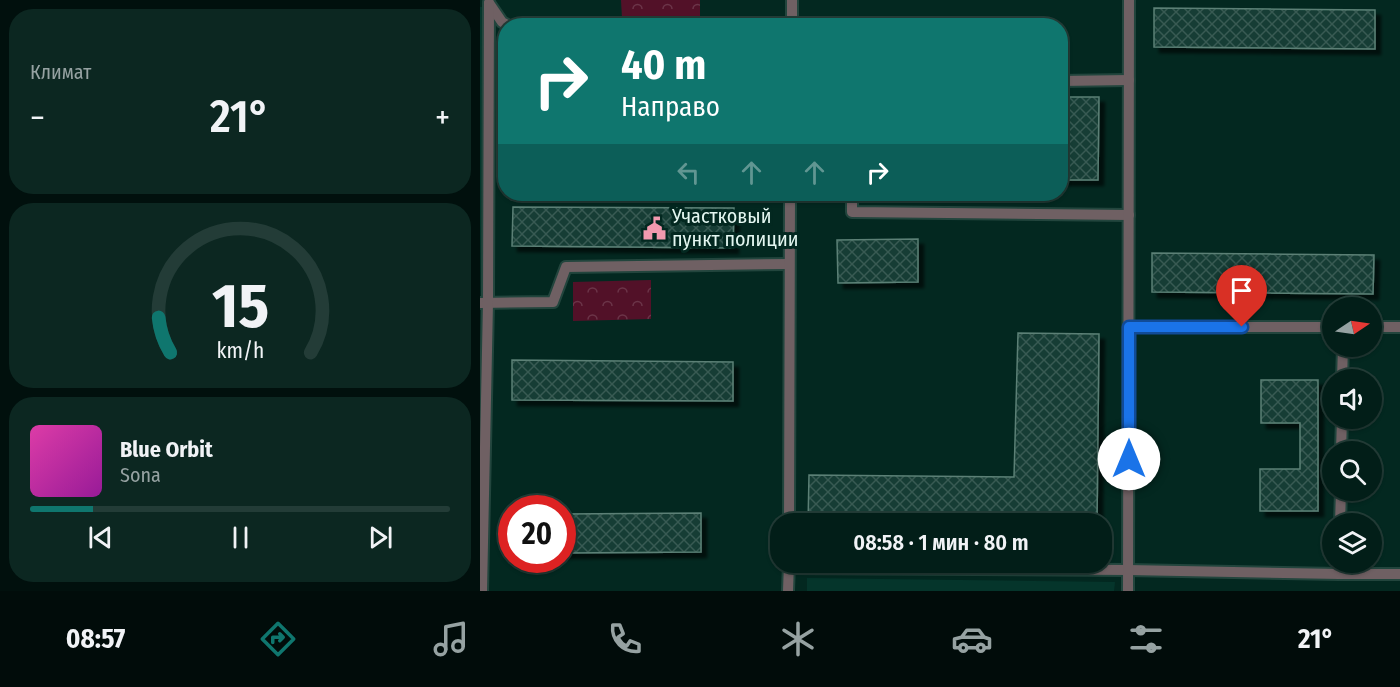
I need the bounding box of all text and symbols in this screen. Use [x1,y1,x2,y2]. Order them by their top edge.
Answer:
text: 40 m [621,40,706,90]
icon: right [522,42,600,120]
text: Климат [30,60,91,84]
text: 21° [210,90,270,144]
text: Направо [621,91,720,123]
text: − [30,98,45,138]
text: + [435,98,450,138]
icon: left [672,156,705,189]
icon: ahead [735,156,768,189]
icon: ahead [798,156,831,189]
icon: right [861,156,894,189]
place label: Участковый пункт полиции [671,204,798,251]
public building icon: Участковый пункт полиции [641,215,667,241]
pin [1216,265,1267,327]
text: 15 [211,269,269,344]
icon: arrive [1225,274,1258,307]
north arrow [1322,297,1382,357]
map controls [1322,297,1382,573]
text: km/h [216,338,264,364]
button: sound [1322,369,1382,429]
position arrow [1097,427,1161,491]
text: Blue Orbit [120,436,213,463]
button: search [1322,441,1382,501]
text: Sona [120,463,161,487]
speed limit sign: 20 [498,495,576,573]
button: layers [1322,513,1382,573]
icon: previous [84,521,117,554]
icon: pause [224,521,257,554]
icon: next [364,521,397,554]
text: 08:58 · 1 мин · 80 m [853,529,1029,556]
icon: directions [257,618,299,660]
icon: music [430,618,472,660]
icon: phone [604,618,646,660]
icon: climate [777,618,819,660]
icon: car [951,618,993,660]
icon: filters [1125,618,1167,660]
text: 08:57 [66,623,125,655]
text: 21° [1298,623,1334,655]

